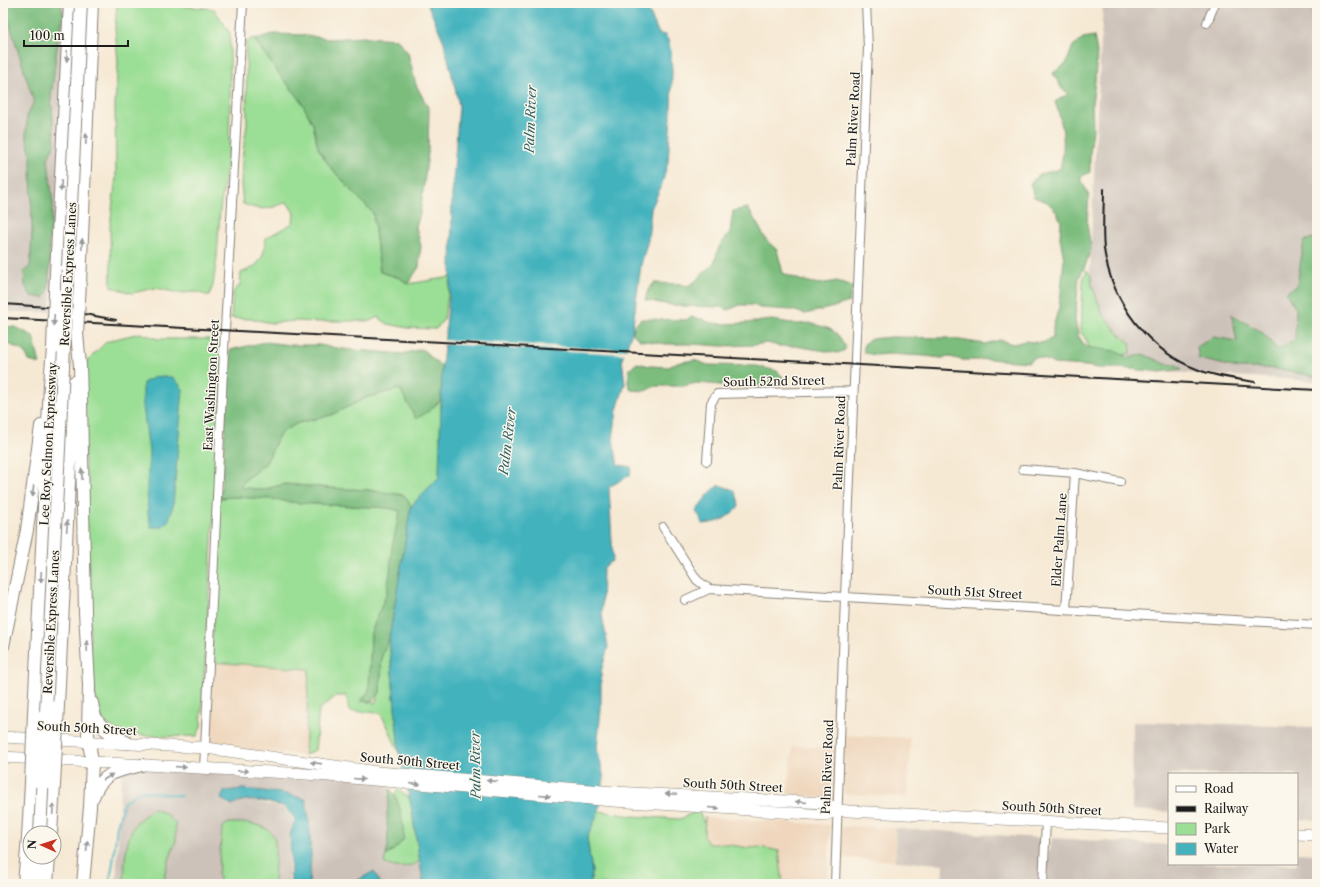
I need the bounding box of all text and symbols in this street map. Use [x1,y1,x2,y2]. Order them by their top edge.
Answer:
scale bar [24,22,128,48]
text: 100 m [30,28,65,43]
one-way arrow [64,50,70,63]
street label: Palm River Road [843,71,863,167]
water label: Palm River [521,84,539,154]
one-way arrow [83,132,89,145]
one-way arrow [57,180,64,192]
street label: Reversible Express Lanes [57,202,79,346]
one-way arrow [78,238,85,250]
one-way arrow [51,314,57,327]
street label: East Washington Street [200,318,222,451]
street label: Lee Roy Selmon Expressway [36,362,60,526]
street label: South 52nd Street [723,373,826,389]
street label: Palm River Road [830,395,848,491]
water label: Palm River [495,405,519,477]
one-way arrow [79,467,85,480]
one-way arrow [30,485,36,497]
street label: Elder Palm Lane [1048,492,1070,588]
one-way arrow [63,520,70,532]
street label: Reversible Express Lanes [40,550,62,694]
one-way arrow [38,571,45,583]
street label: South 51st Street [927,582,1024,602]
one-way arrow [84,639,90,652]
street label: South 50th Street [37,718,138,738]
street label: Palm River Road [818,719,836,815]
water label: Palm River [466,730,484,800]
street label: South 50th Street [360,749,461,773]
one-way arrow [310,760,323,766]
one-way arrow [175,764,187,771]
one-way arrow [237,767,249,774]
one-way arrow [102,773,113,780]
legend [1168,773,1298,865]
one-way arrow [353,775,365,782]
street label: South 50th Street [683,775,784,795]
one-way arrow [485,778,498,785]
one-way arrow [409,780,421,787]
text: Road [1204,781,1234,796]
one-way arrow [539,791,551,798]
one-way arrow [664,791,677,797]
one-way arrow [795,798,807,805]
street label: South 50th Street [1002,798,1103,818]
text: Railway [1204,801,1249,816]
one-way arrow [49,803,56,815]
one-way arrow [708,804,720,811]
text: Park [1204,821,1231,836]
north arrow [22,825,62,865]
text: N [25,839,39,850]
one-way arrow [83,840,90,852]
text: Water [1203,841,1238,856]

